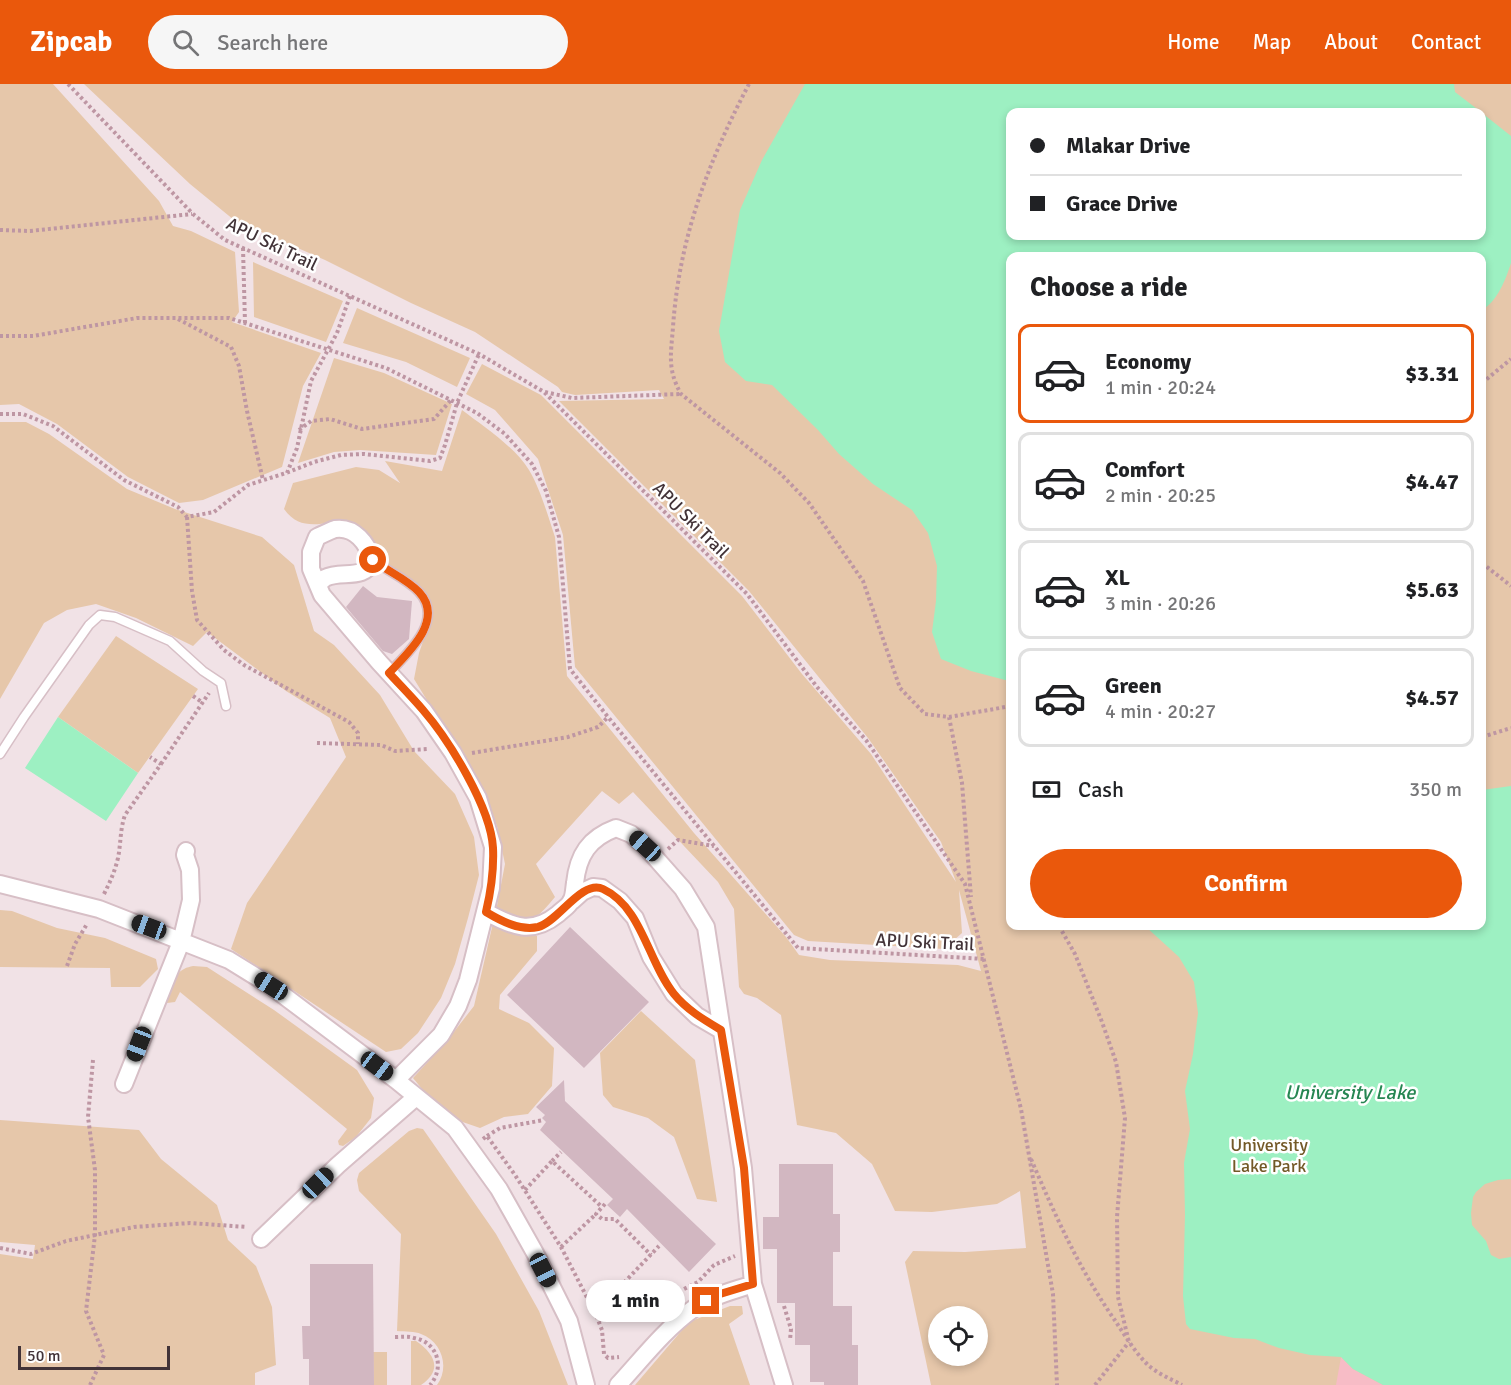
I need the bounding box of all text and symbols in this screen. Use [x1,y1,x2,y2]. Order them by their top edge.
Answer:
search box [148,15,568,69]
text: Zipcab [30,25,112,59]
icon: search [169,26,202,59]
text: Search here [217,29,328,56]
text: Home [1167,29,1220,55]
text: Map [1253,29,1291,55]
text: About [1324,29,1378,55]
text: Contact [1411,29,1481,55]
text: Mlakar Drive [1066,132,1190,159]
text: Grace Drive [1066,190,1178,217]
street label: APU Ski Trail [223,212,321,276]
text: Choose a ride [1030,271,1188,304]
icon: car [1033,347,1087,401]
text: Economy [1105,348,1191,375]
text: $3.31 [1405,360,1459,387]
text: 1 min · 20:24 [1105,375,1216,400]
icon: car [1033,455,1087,509]
text: Comfort [1105,456,1185,483]
text: $4.47 [1405,468,1459,495]
street label: APU Ski Trail [648,477,734,563]
text: 2 min · 20:25 [1105,483,1216,508]
route start [359,546,386,573]
icon: car [1033,563,1087,617]
text: XL [1105,564,1130,591]
text: $5.63 [1405,576,1459,603]
text: 3 min · 20:26 [1105,591,1216,616]
icon: car [1033,671,1087,725]
text: Green [1105,672,1162,699]
text: $4.57 [1405,684,1459,711]
text: 4 min · 20:27 [1105,699,1216,724]
icon: cash [1030,773,1063,806]
text: Cash [1078,776,1124,803]
text: 350 m [1409,777,1462,802]
car [626,827,664,865]
button: Confirm [1030,849,1462,918]
car [129,912,169,942]
street label: APU Ski Trail [875,928,975,956]
car [251,969,291,1003]
car [124,1024,154,1064]
car [357,1048,397,1084]
water label: University Lake [1285,1080,1416,1105]
park label: University Lake Park [1230,1134,1308,1177]
car [299,1164,337,1202]
car [527,1250,559,1290]
callout: 1 min [586,1280,685,1322]
route end [692,1287,719,1314]
text: 1 min [611,1288,660,1313]
map controls [928,1306,988,1366]
button: locate [928,1306,988,1366]
scale bar [18,1343,170,1370]
text: 50 m [27,1346,61,1366]

